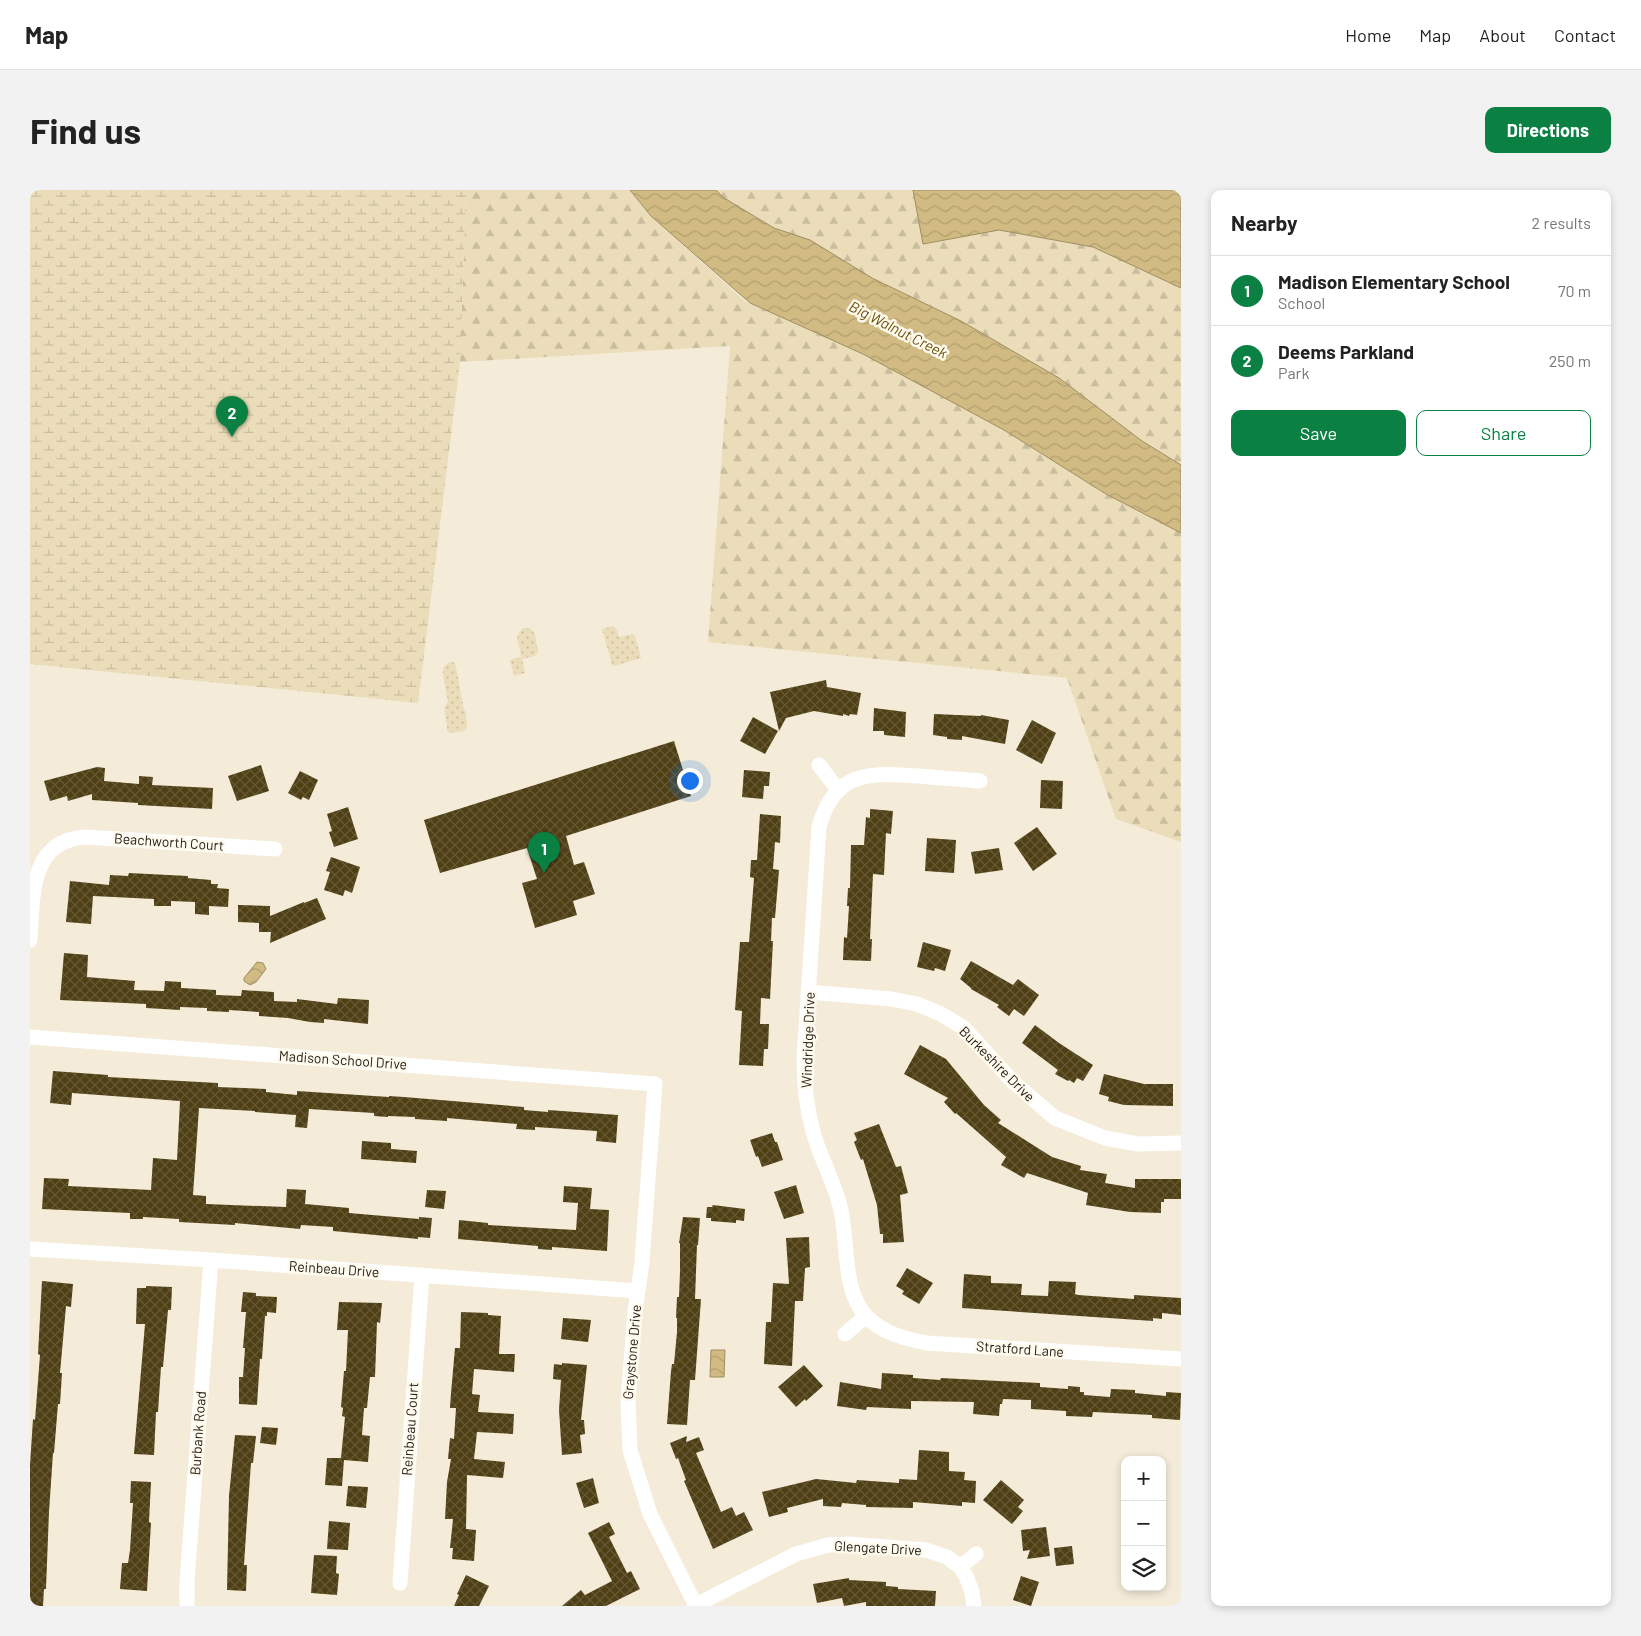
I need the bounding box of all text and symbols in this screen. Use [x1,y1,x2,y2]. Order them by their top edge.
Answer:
text: Map [25,20,68,49]
text: Home [1345,24,1391,46]
text: Map [1419,24,1451,46]
text: About [1479,24,1526,46]
text: Contact [1554,24,1616,46]
button: Directions [1485,107,1611,153]
text: Find us [30,109,141,151]
text: Nearby [1231,210,1297,235]
text: 2 results [1532,213,1591,232]
text: Madison Elementary School [1278,270,1510,293]
text: 1 [1244,281,1250,300]
text: 70 m [1558,281,1591,300]
text: School [1278,293,1325,312]
water label: Big Walnut Creek [846,297,951,362]
text: Deems Parkland [1278,340,1414,363]
text: 2 [1243,351,1251,370]
text: 250 m [1549,351,1591,370]
text: Park [1278,363,1309,382]
pin: 2 [216,396,248,437]
button: Save [1231,410,1406,456]
button: Share [1416,410,1591,456]
your location [677,768,703,794]
street label: Beachworth Court [113,829,225,854]
pin: 1 [528,832,560,873]
street label: Windridge Drive [797,992,818,1088]
street label: Burkeshire Drive [956,1022,1039,1105]
street label: Madison School Drive [278,1047,408,1072]
street label: Reinbeau Drive [288,1257,380,1280]
street label: Graystone Drive [619,1304,644,1400]
street label: Stratford Lane [976,1337,1065,1360]
street label: Reinbeau Court [398,1382,421,1476]
street label: Burbank Road [186,1390,209,1476]
map controls [1121,1456,1166,1591]
button: + [1121,1456,1166,1501]
button: − [1121,1501,1166,1546]
street label: Glengate Drive [834,1537,922,1558]
button: layers [1121,1546,1166,1591]

